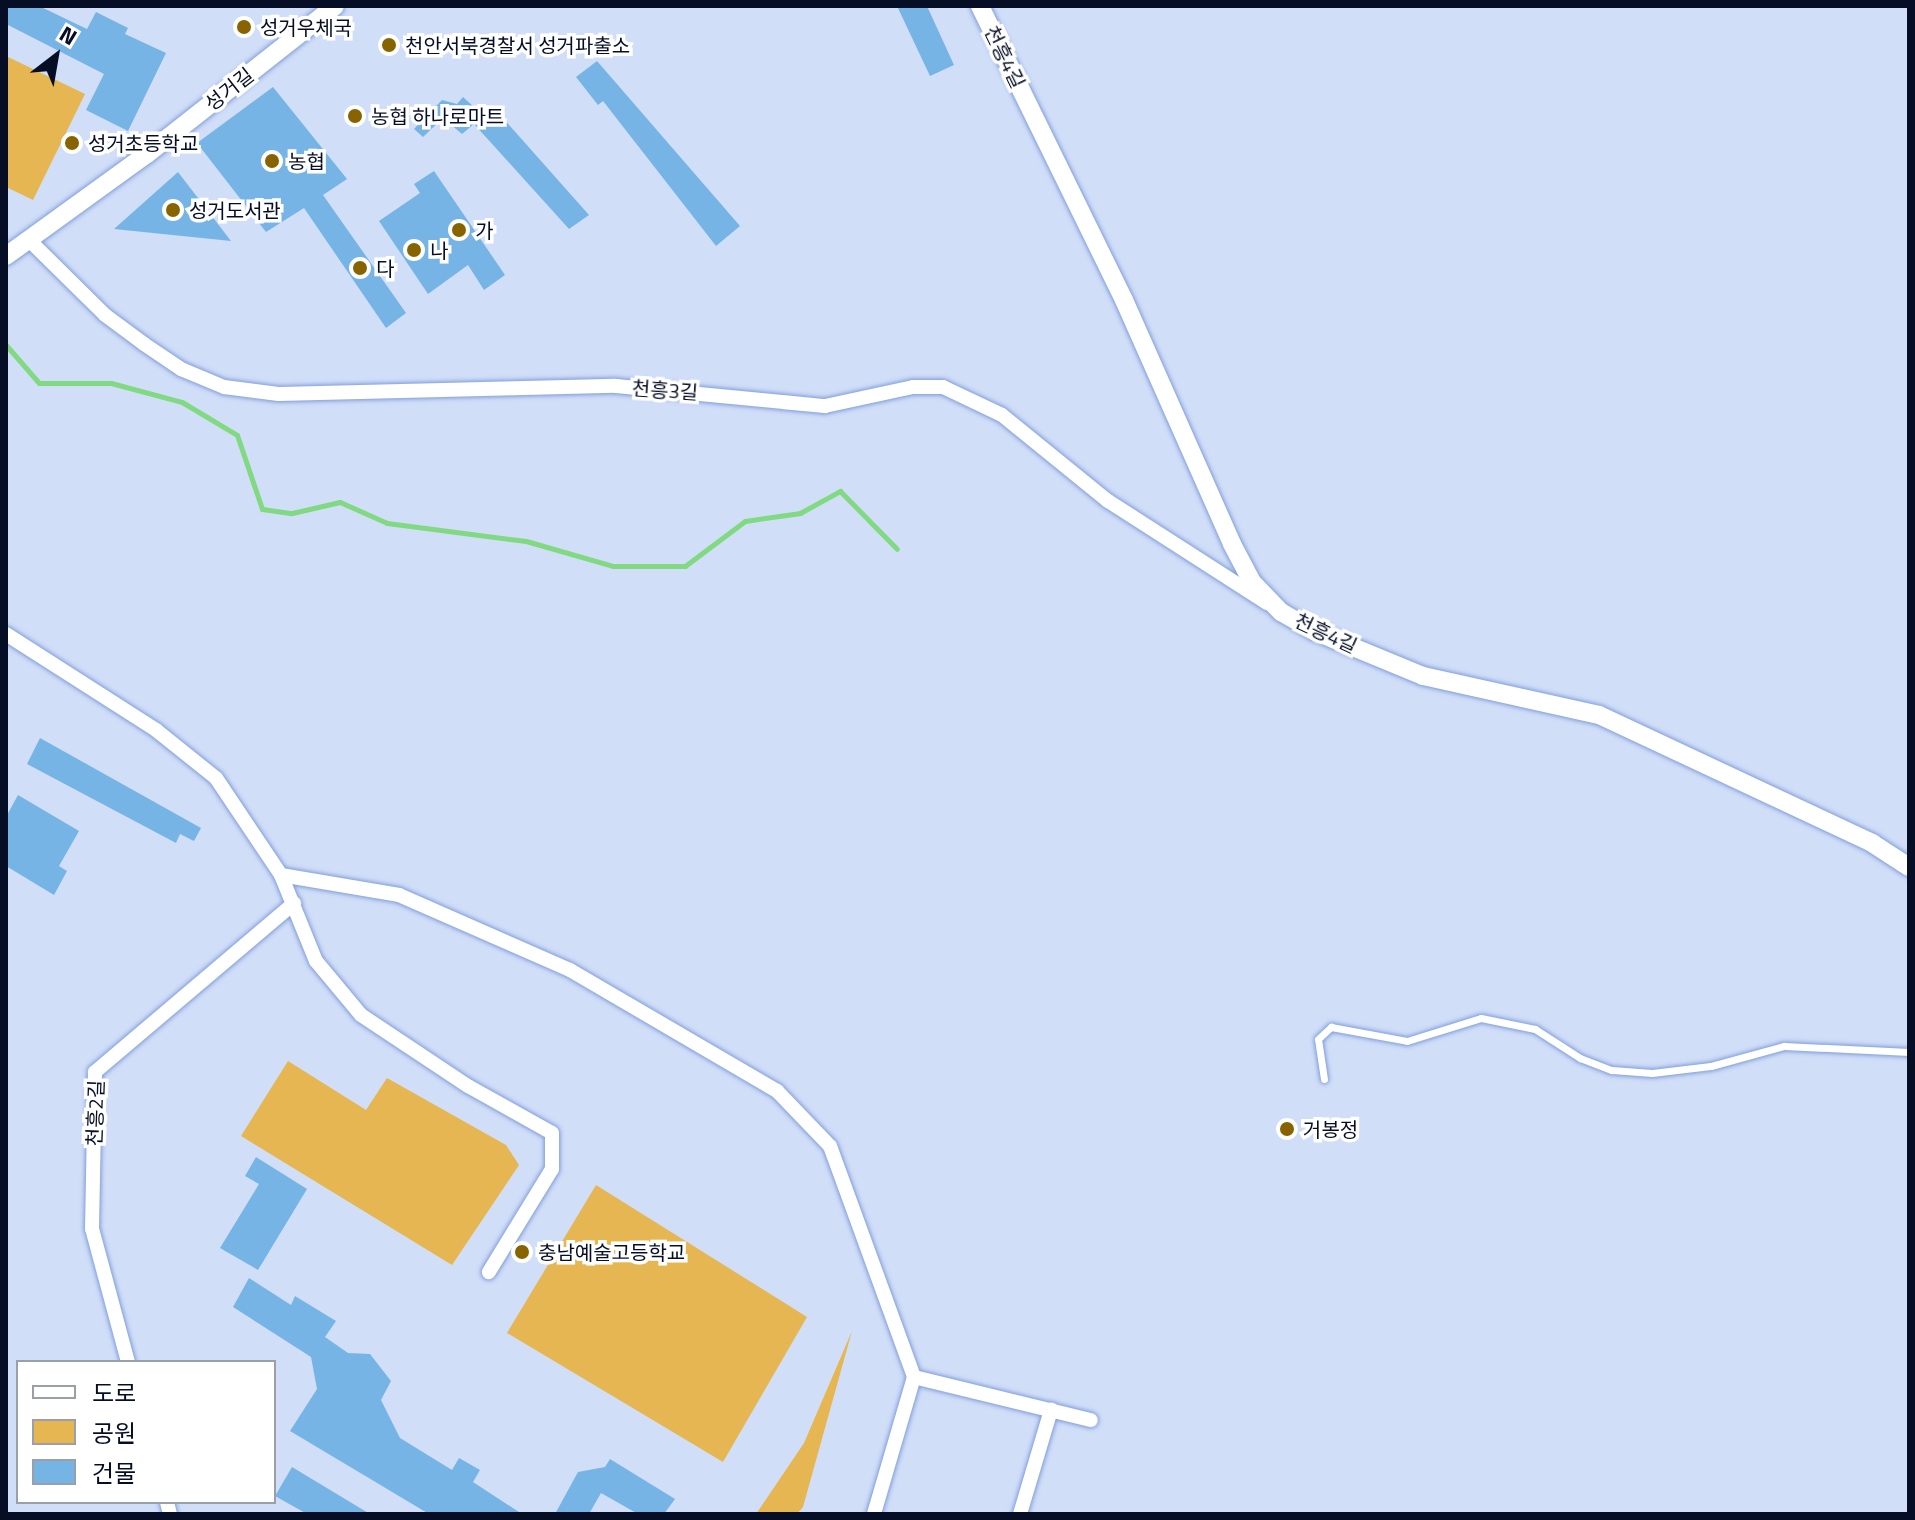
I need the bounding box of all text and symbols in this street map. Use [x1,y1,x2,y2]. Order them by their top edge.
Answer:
place label: 성거우체국 [260,15,352,39]
north arrow [16,16,96,96]
text: N [53,17,84,54]
marker: 성거우체국 [235,18,253,36]
street label: 천흥4길 [980,22,1030,92]
place label: 천안서북경찰서 성거파출소 [405,33,630,57]
marker: 천안서북경찰서 성거파출소 [380,36,398,54]
street label: 성거길 [200,63,258,115]
place label: 농협 하나로마트 [371,104,504,128]
marker: 농협 하나로마트 [346,107,364,125]
place label: 성거초등학교 [88,131,198,155]
marker: 성거초등학교 [63,134,81,152]
place label: 농협 [288,149,325,173]
marker: 농협 [263,152,281,170]
place label: 성거도서관 [189,198,281,222]
marker: 성거도서관 [164,201,182,219]
place label: 가 [475,218,493,242]
marker: 가 [450,221,468,239]
place label: 나 [430,238,448,262]
marker: 나 [405,241,423,259]
place label: 다 [376,256,394,280]
marker: 다 [351,259,369,277]
street label: 천흥3길 [631,376,699,404]
street label: 천흥4길 [1291,608,1361,658]
street label: 천흥2길 [82,1079,108,1147]
place label: 거봉정 [1303,1117,1358,1141]
marker: 거봉정 [1278,1120,1296,1138]
place label: 충남예술고등학교 [538,1240,685,1264]
marker: 충남예술고등학교 [513,1243,531,1261]
legend [16,1360,276,1504]
text: 도로 [92,1375,136,1411]
text: 공원 [92,1415,136,1451]
text: 건물 [92,1455,136,1491]

